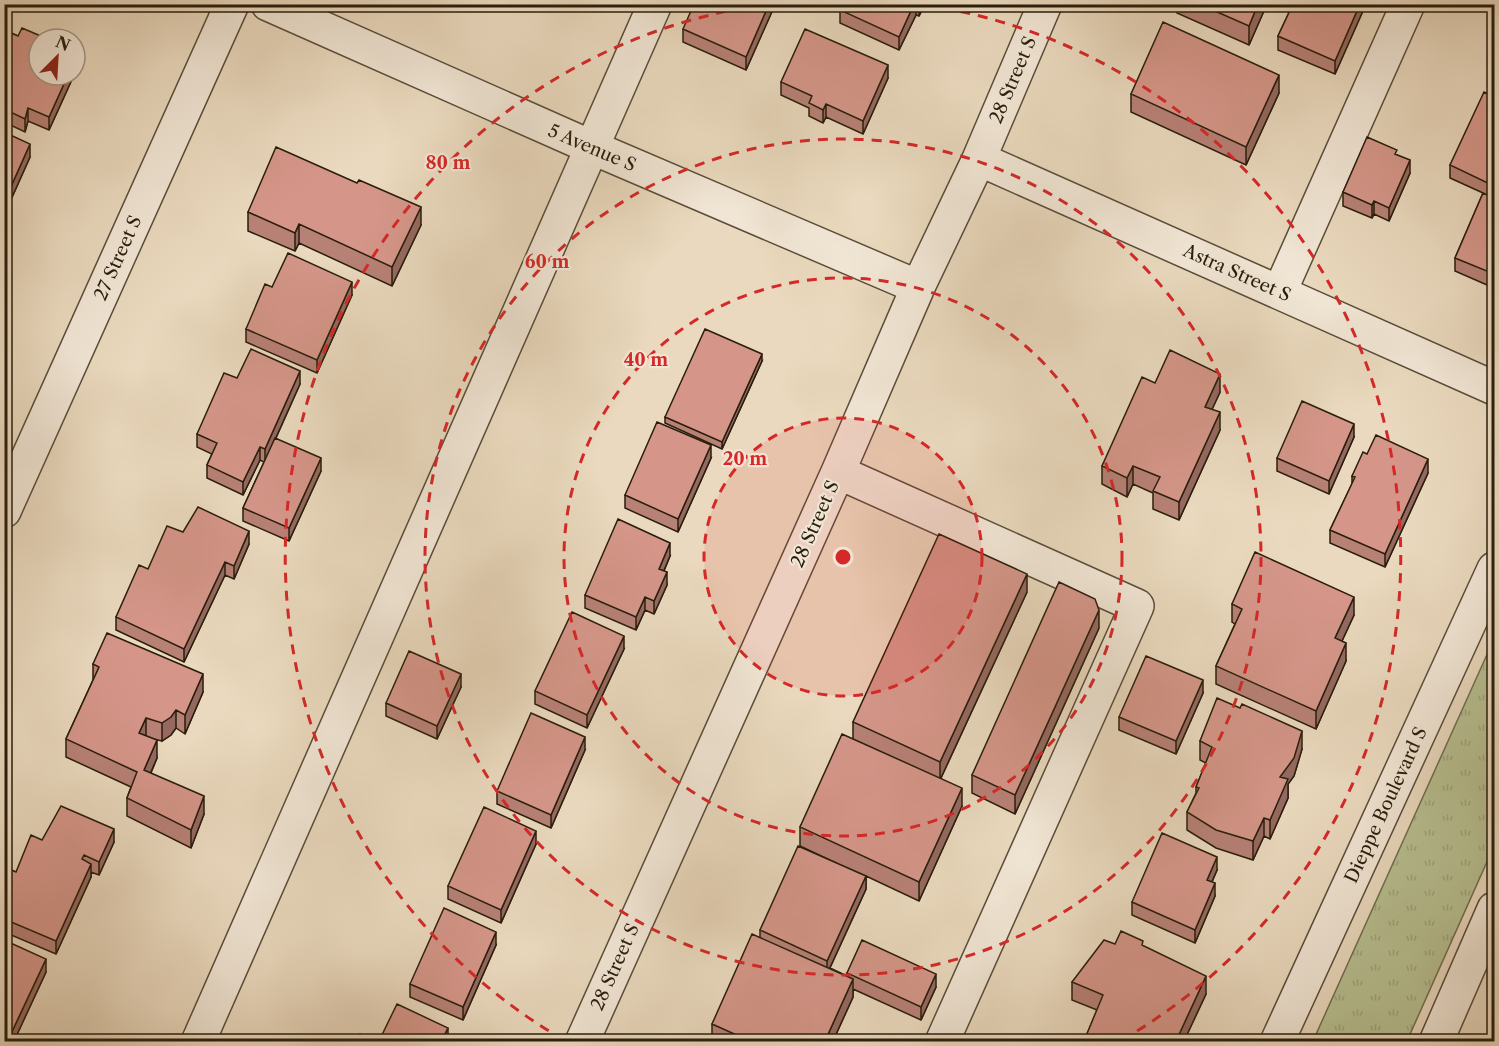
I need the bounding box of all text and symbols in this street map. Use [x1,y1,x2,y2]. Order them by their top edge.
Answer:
north arrow [27,27,87,87]
text: N [53,31,74,55]
street label: 28 Street S [985,33,1041,127]
street label: 5 Avenue S [545,120,639,176]
text: 80 m [425,152,471,174]
street label: 27 Street S [90,212,146,304]
street label: Astra Street S [1179,239,1294,307]
text: 60 m [525,251,569,273]
text: 40 m [624,349,668,371]
text: 20 m [723,448,767,470]
street label: 28 Street S [786,477,844,571]
centre of rings [833,547,853,567]
street label: Dieppe Boulevard S [1340,723,1432,887]
street label: 28 Street S [586,920,644,1014]

